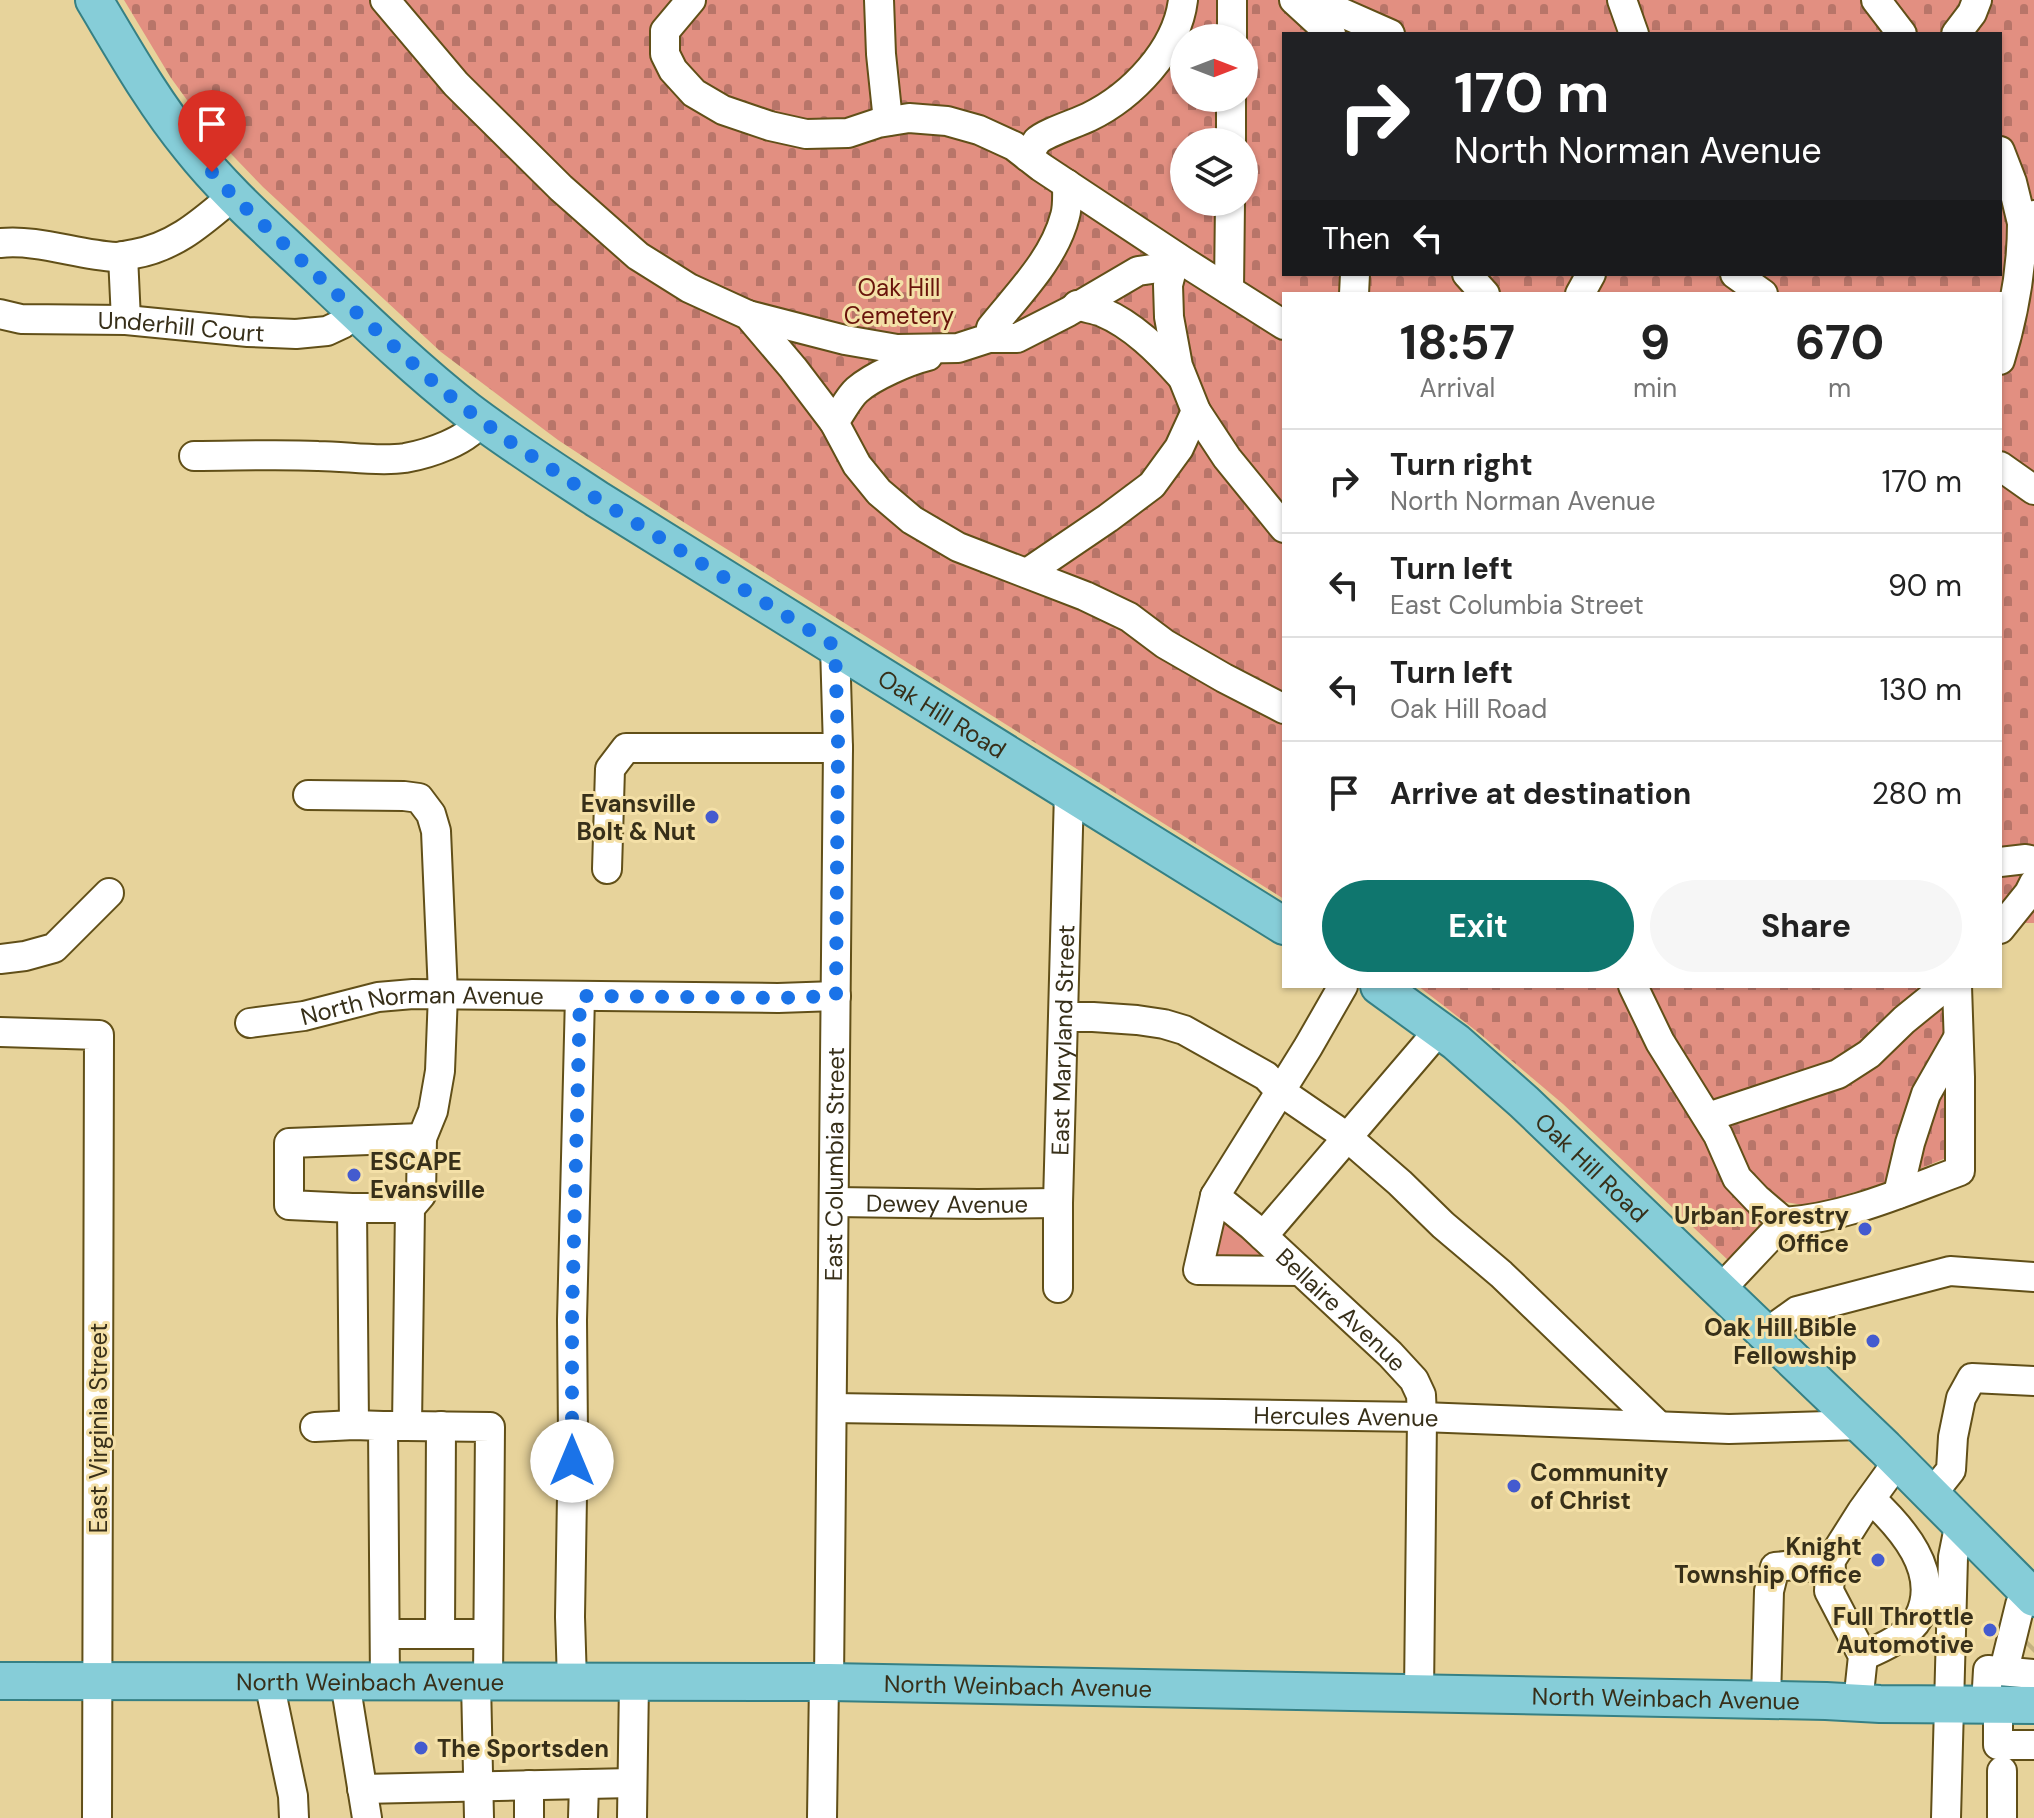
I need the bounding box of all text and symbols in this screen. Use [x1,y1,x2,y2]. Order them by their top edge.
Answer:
north arrow [1170,24,1258,112]
map controls [1170,24,1258,216]
text: 170 m [1454,56,1609,129]
icon: right [1322,64,1426,168]
pin [178,90,246,172]
icon: arrive [190,102,234,146]
text: North Norman Avenue [1454,127,1822,174]
button: layers [1170,128,1258,216]
icon: left [1406,216,1450,260]
text: Then [1322,219,1390,258]
park label: Oak Hill Cemetery [844,272,954,331]
street label: Underhill Court [98,304,265,348]
text: 18:57 [1400,311,1515,374]
text: 9 [1640,311,1670,374]
text: 670 [1795,311,1884,374]
text: Arrival [1420,371,1495,405]
text: min [1633,371,1677,405]
text: m [1828,371,1851,405]
text: Turn right [1390,445,1533,484]
icon: right [1322,459,1366,503]
text: 170 m [1882,462,1962,501]
text: North Norman Avenue [1390,484,1656,518]
text: Turn left [1390,549,1513,588]
icon: left [1322,563,1366,607]
text: 90 m [1888,566,1962,605]
text: East Columbia Street [1390,588,1644,622]
text: Turn left [1390,653,1513,692]
street label: Oak Hill Road [872,662,1012,765]
icon: left [1322,667,1366,711]
text: 130 m [1880,670,1962,709]
text: Oak Hill Road [1390,692,1547,726]
icon: arrive [1322,771,1366,815]
text: Arrive at destination [1390,774,1691,813]
text: 280 m [1872,774,1962,813]
place label: Evansville Bolt & Nut [577,788,696,847]
marker: Evansville Bolt & Nut [703,808,721,826]
button: Exit [1322,880,1634,972]
button: Share [1650,880,1962,972]
street label: East Maryland Street [1044,924,1081,1156]
street label: North Norman Avenue [297,978,544,1032]
street label: East Columbia Street [817,1047,851,1281]
street label: Oak Hill Road [1529,1106,1655,1229]
place label: ESCAPE Evansville [370,1146,485,1205]
marker: ESCAPE Evansville [345,1166,363,1184]
street label: Dewey Avenue [866,1187,1028,1220]
place label: Urban Forestry Office [1674,1200,1850,1259]
marker: Urban Forestry Office [1856,1220,1874,1238]
street label: Bellaire Avenue [1270,1241,1414,1378]
place label: Oak Hill Bible Fellowship [1704,1312,1857,1371]
street label: East Virginia Street [83,1323,114,1533]
marker: Oak Hill Bible Fellowship [1864,1332,1882,1350]
street label: Hercules Avenue [1253,1399,1439,1433]
position arrow [530,1419,614,1503]
place label: Community of Christ [1530,1457,1669,1516]
marker: Community of Christ [1505,1477,1523,1495]
place label: Knight Township Office [1674,1531,1862,1590]
marker: Knight Township Office [1869,1551,1887,1569]
place label: Full Throttle Automotive [1833,1601,1974,1660]
marker: Full Throttle Automotive [1981,1621,1999,1639]
street label: North Weinbach Avenue [236,1666,504,1697]
street label: North Weinbach Avenue [884,1668,1152,1704]
street label: North Weinbach Avenue [1531,1680,1800,1716]
place label: The Sportsden [437,1733,609,1764]
marker: The Sportsden [412,1739,430,1757]

